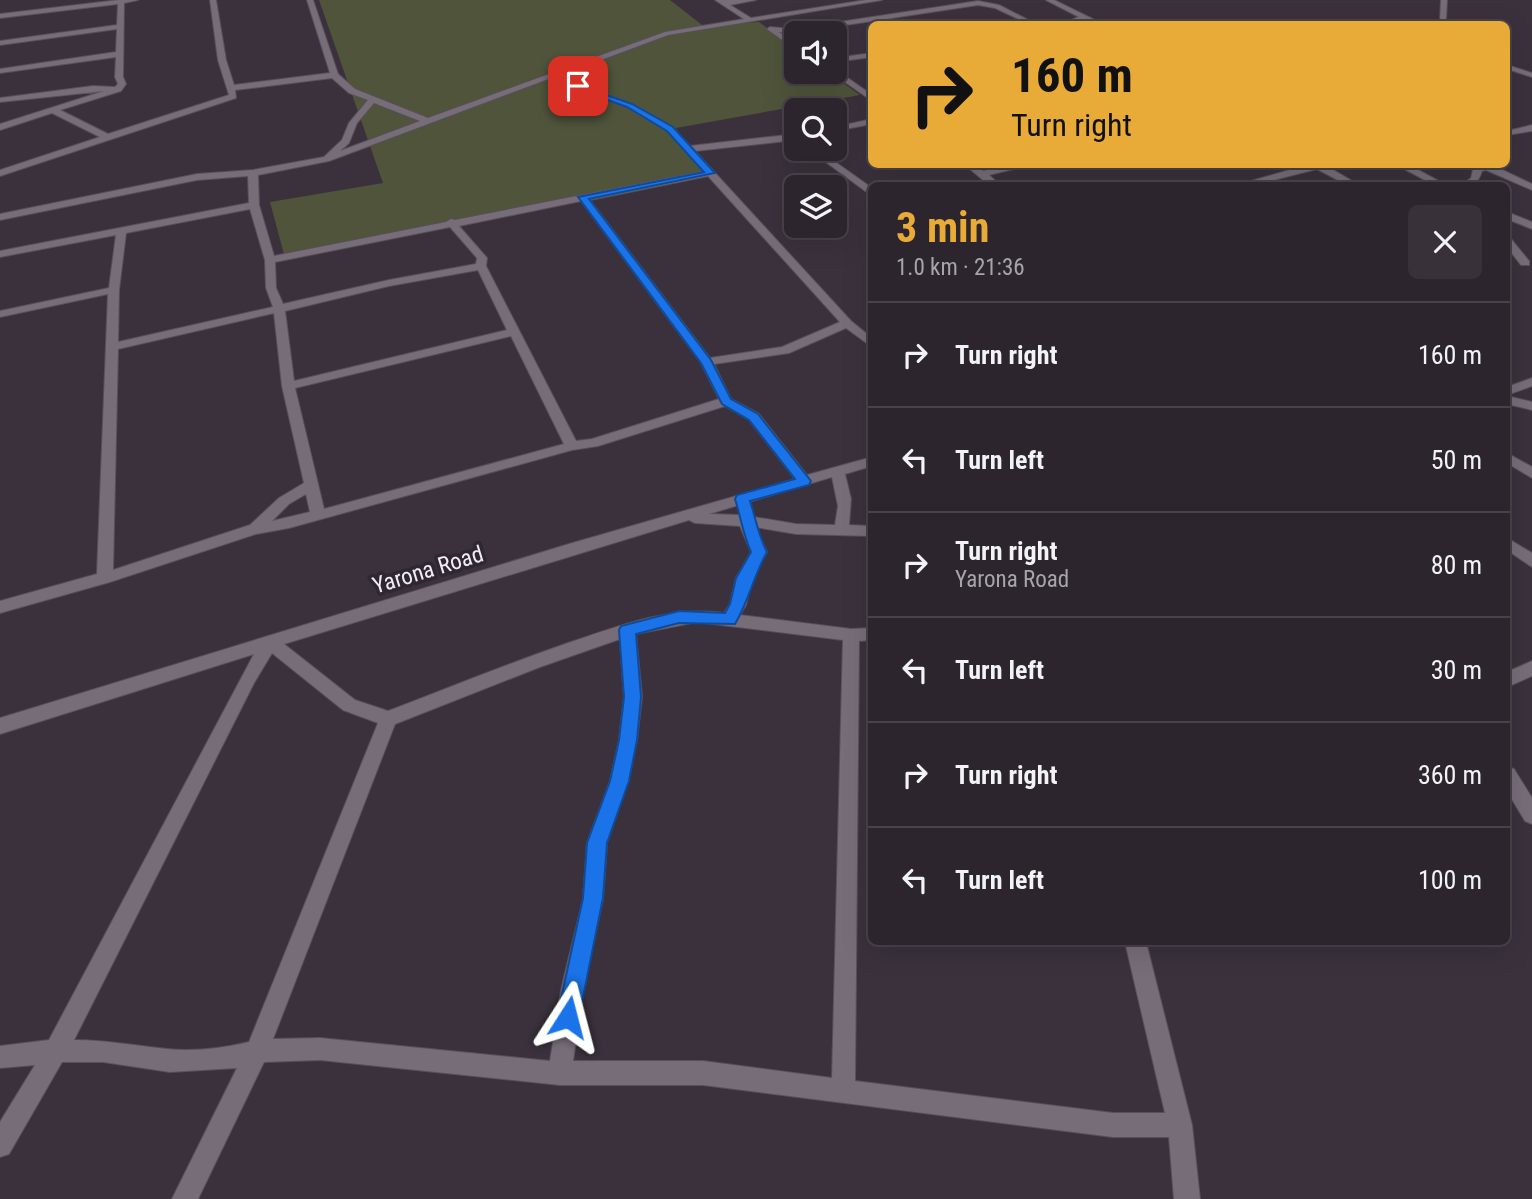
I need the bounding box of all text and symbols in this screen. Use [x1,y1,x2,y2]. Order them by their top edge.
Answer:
map controls [784,21,847,238]
button: sound [784,21,847,84]
text: 160 m [1011,47,1133,104]
icon: right [896,49,987,140]
pin [548,56,608,116]
icon: arrive [559,67,597,105]
button: search [784,98,847,161]
text: Turn right [1011,106,1132,144]
button: layers [784,175,847,238]
text: 3 min [896,203,989,252]
button: close [1408,205,1482,279]
text: 1.0 km · 21:36 [896,254,1025,281]
icon: right [896,336,934,374]
text: Turn right [955,340,1057,370]
text: 160 m [1418,340,1482,370]
icon: left [896,441,934,479]
text: Turn left [955,445,1044,475]
text: 50 m [1431,445,1482,475]
text: Turn right [955,536,1057,566]
street label: Yarona Road [369,540,487,600]
icon: right [896,546,934,584]
text: 80 m [1431,550,1482,580]
text: Yarona Road [955,566,1069,593]
icon: left [896,651,934,689]
text: Turn left [955,655,1044,685]
text: 30 m [1431,655,1482,685]
icon: right [896,756,934,794]
text: Turn right [955,760,1057,790]
text: 360 m [1418,760,1482,790]
icon: left [896,861,934,899]
text: Turn left [955,865,1044,895]
text: 100 m [1418,865,1482,895]
position arrow [531,980,605,1054]

